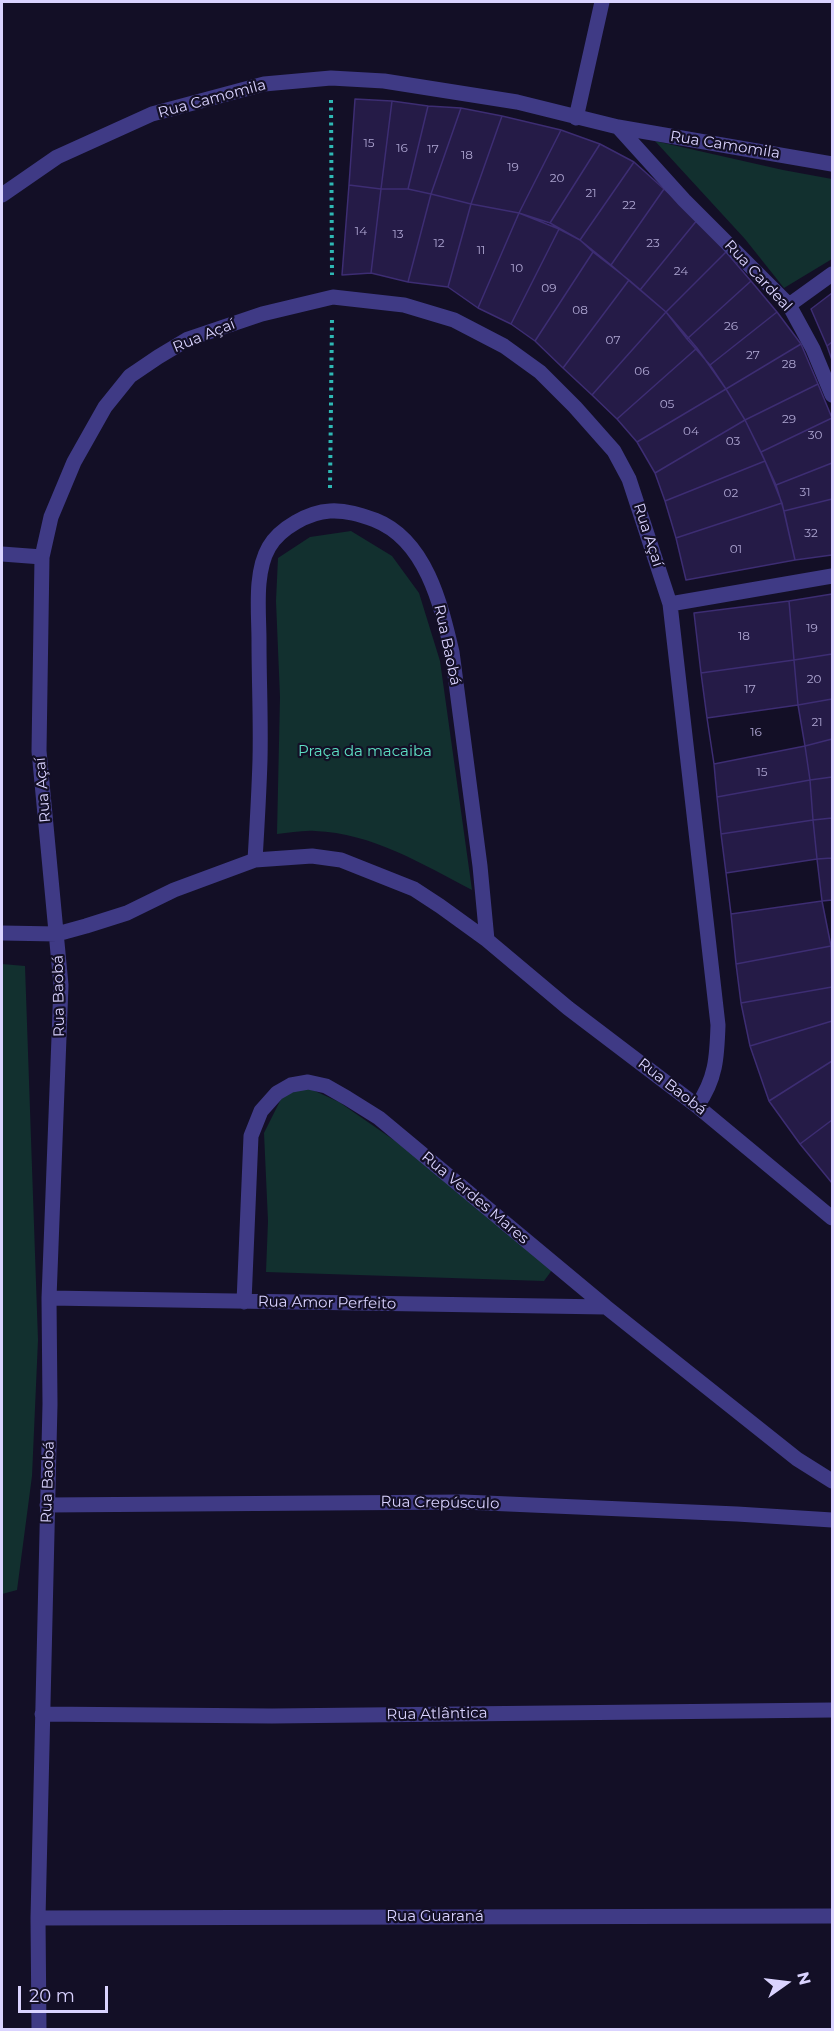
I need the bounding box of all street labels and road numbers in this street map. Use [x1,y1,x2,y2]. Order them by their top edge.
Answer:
street label: Rua Camomila [156,76,268,122]
street label: Rua Camomila [669,127,781,163]
street label: Rua Cardeal [720,237,796,315]
street label: Rua Açaí [170,315,238,357]
street label: Rua Açaí [629,501,667,569]
street label: Rua Baobá [430,603,464,687]
street label: Rua Açaí [31,756,55,824]
street label: Rua Baobá [49,955,69,1037]
street label: Rua Baobá [634,1055,710,1119]
street label: Rua Verdes Mares [418,1148,532,1248]
street label: Rua Amor Perfeito [258,1293,396,1313]
street label: Rua Baobá [38,1441,58,1523]
street label: Rua Crepúsculo [380,1493,500,1513]
street label: Rua Atlântica [386,1704,488,1724]
street label: Rua Guaraná [386,1908,484,1926]

